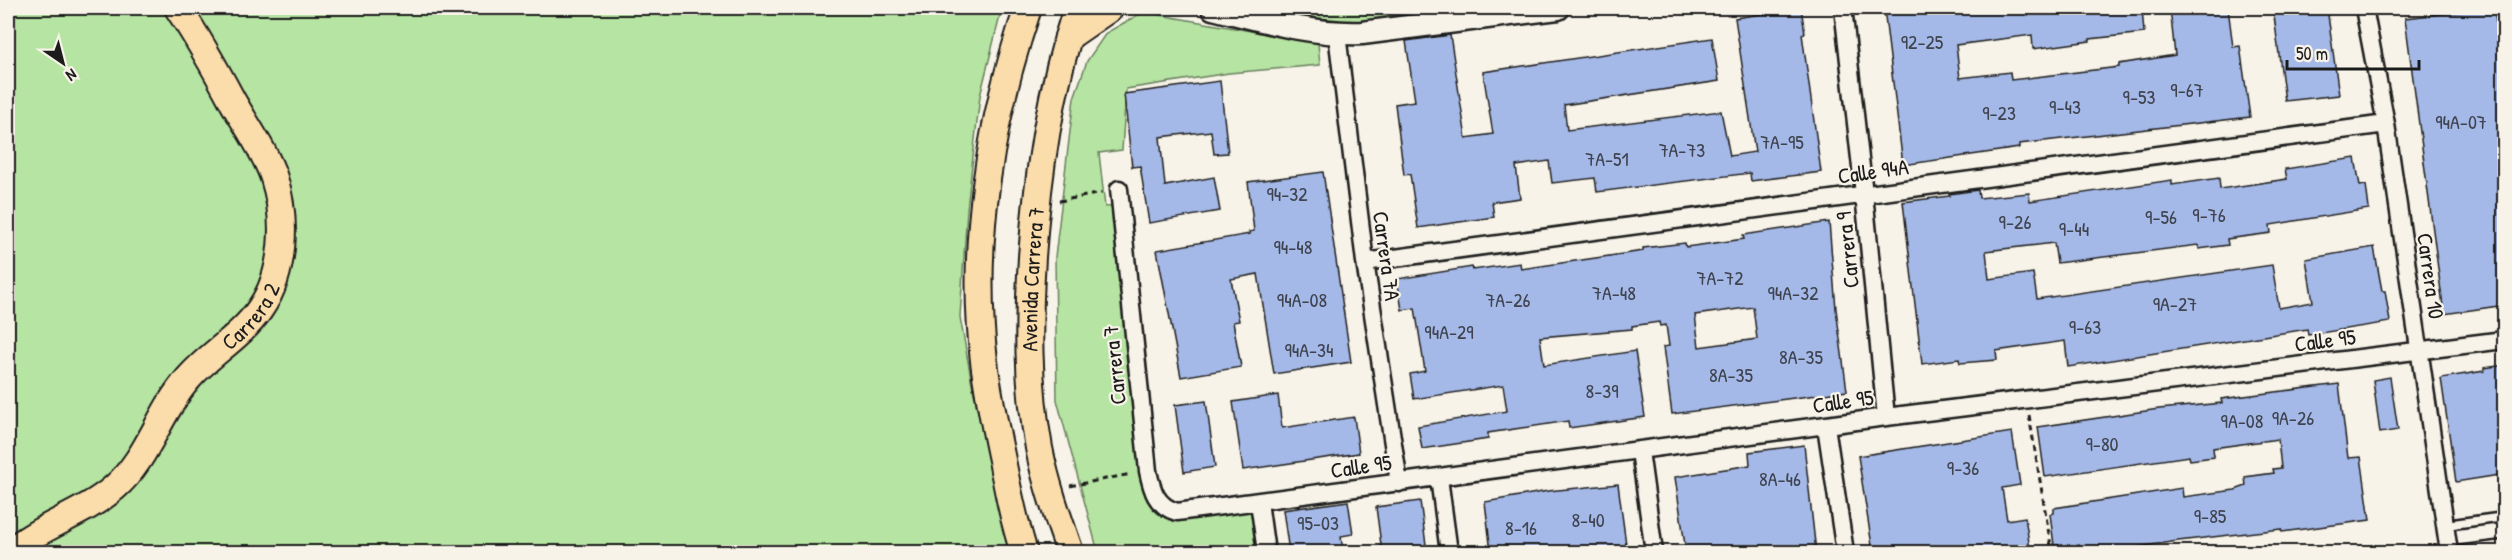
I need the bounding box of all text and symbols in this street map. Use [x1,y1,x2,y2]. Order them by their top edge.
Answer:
house number: 92-25 [1901,28,1944,55]
north arrow [33,33,93,93]
scale bar [2287,33,2419,71]
text: 50 m [2296,41,2328,66]
text: N [61,64,81,87]
house number: 9-67 [2170,76,2204,103]
house number: 9-53 [2123,83,2155,110]
house number: 9-43 [2049,93,2081,120]
house number: 9-23 [1982,99,2016,126]
house number: 94A-07 [2435,108,2487,135]
house number: 7A-95 [1760,128,1804,155]
house number: 7A-73 [1659,136,1705,163]
house number: 7A-51 [1585,145,1629,172]
street label: Calle 94A [1836,151,1911,191]
house number: 94-32 [1266,180,1308,207]
house number: 9-76 [2192,201,2226,228]
house number: 9-56 [2145,203,2177,230]
street label: Avenida Carrera 7 [1014,205,1051,352]
house number: 9-26 [1999,208,2031,235]
street label: Carrera 7A [1366,209,1408,303]
street label: Carrera 9 [1828,210,1866,290]
house number: 9-44 [2059,215,2089,242]
street label: Carrera 10 [2410,231,2452,321]
house number: 94-48 [1273,233,1313,260]
house number: 7A-72 [1697,264,1744,291]
street label: Carrera 2 [215,278,287,357]
house number: 7A-48 [1592,279,1636,306]
house number: 94A-32 [1768,279,1819,306]
house number: 94A-08 [1277,286,1327,313]
house number: 7A-26 [1485,286,1531,313]
house number: 9A-27 [2153,290,2197,317]
house number: 9-63 [2069,313,2101,340]
house number: 94A-29 [1424,318,1474,345]
street label: Calle 95 [2293,321,2357,359]
street label: Carrera 7 [1095,324,1133,406]
house number: 94A-34 [1284,336,1334,363]
house number: 8A-35 [1779,343,1823,370]
house number: 8A-35 [1709,361,1753,388]
house number: 8-39 [1585,377,1619,404]
street label: Calle 95 [1811,382,1875,420]
house number: 9A-26 [2272,404,2314,431]
house number: 9A-08 [2221,407,2263,434]
house number: 9-80 [2085,430,2119,457]
street label: Calle 95 [1329,447,1393,485]
house number: 9-36 [1947,454,1979,481]
house number: 8A-46 [1759,465,1801,492]
house number: 9-85 [2194,502,2227,529]
house number: 8-40 [1571,506,1605,533]
house number: 95-03 [1297,509,1339,536]
house number: 8-16 [1505,514,1537,541]

